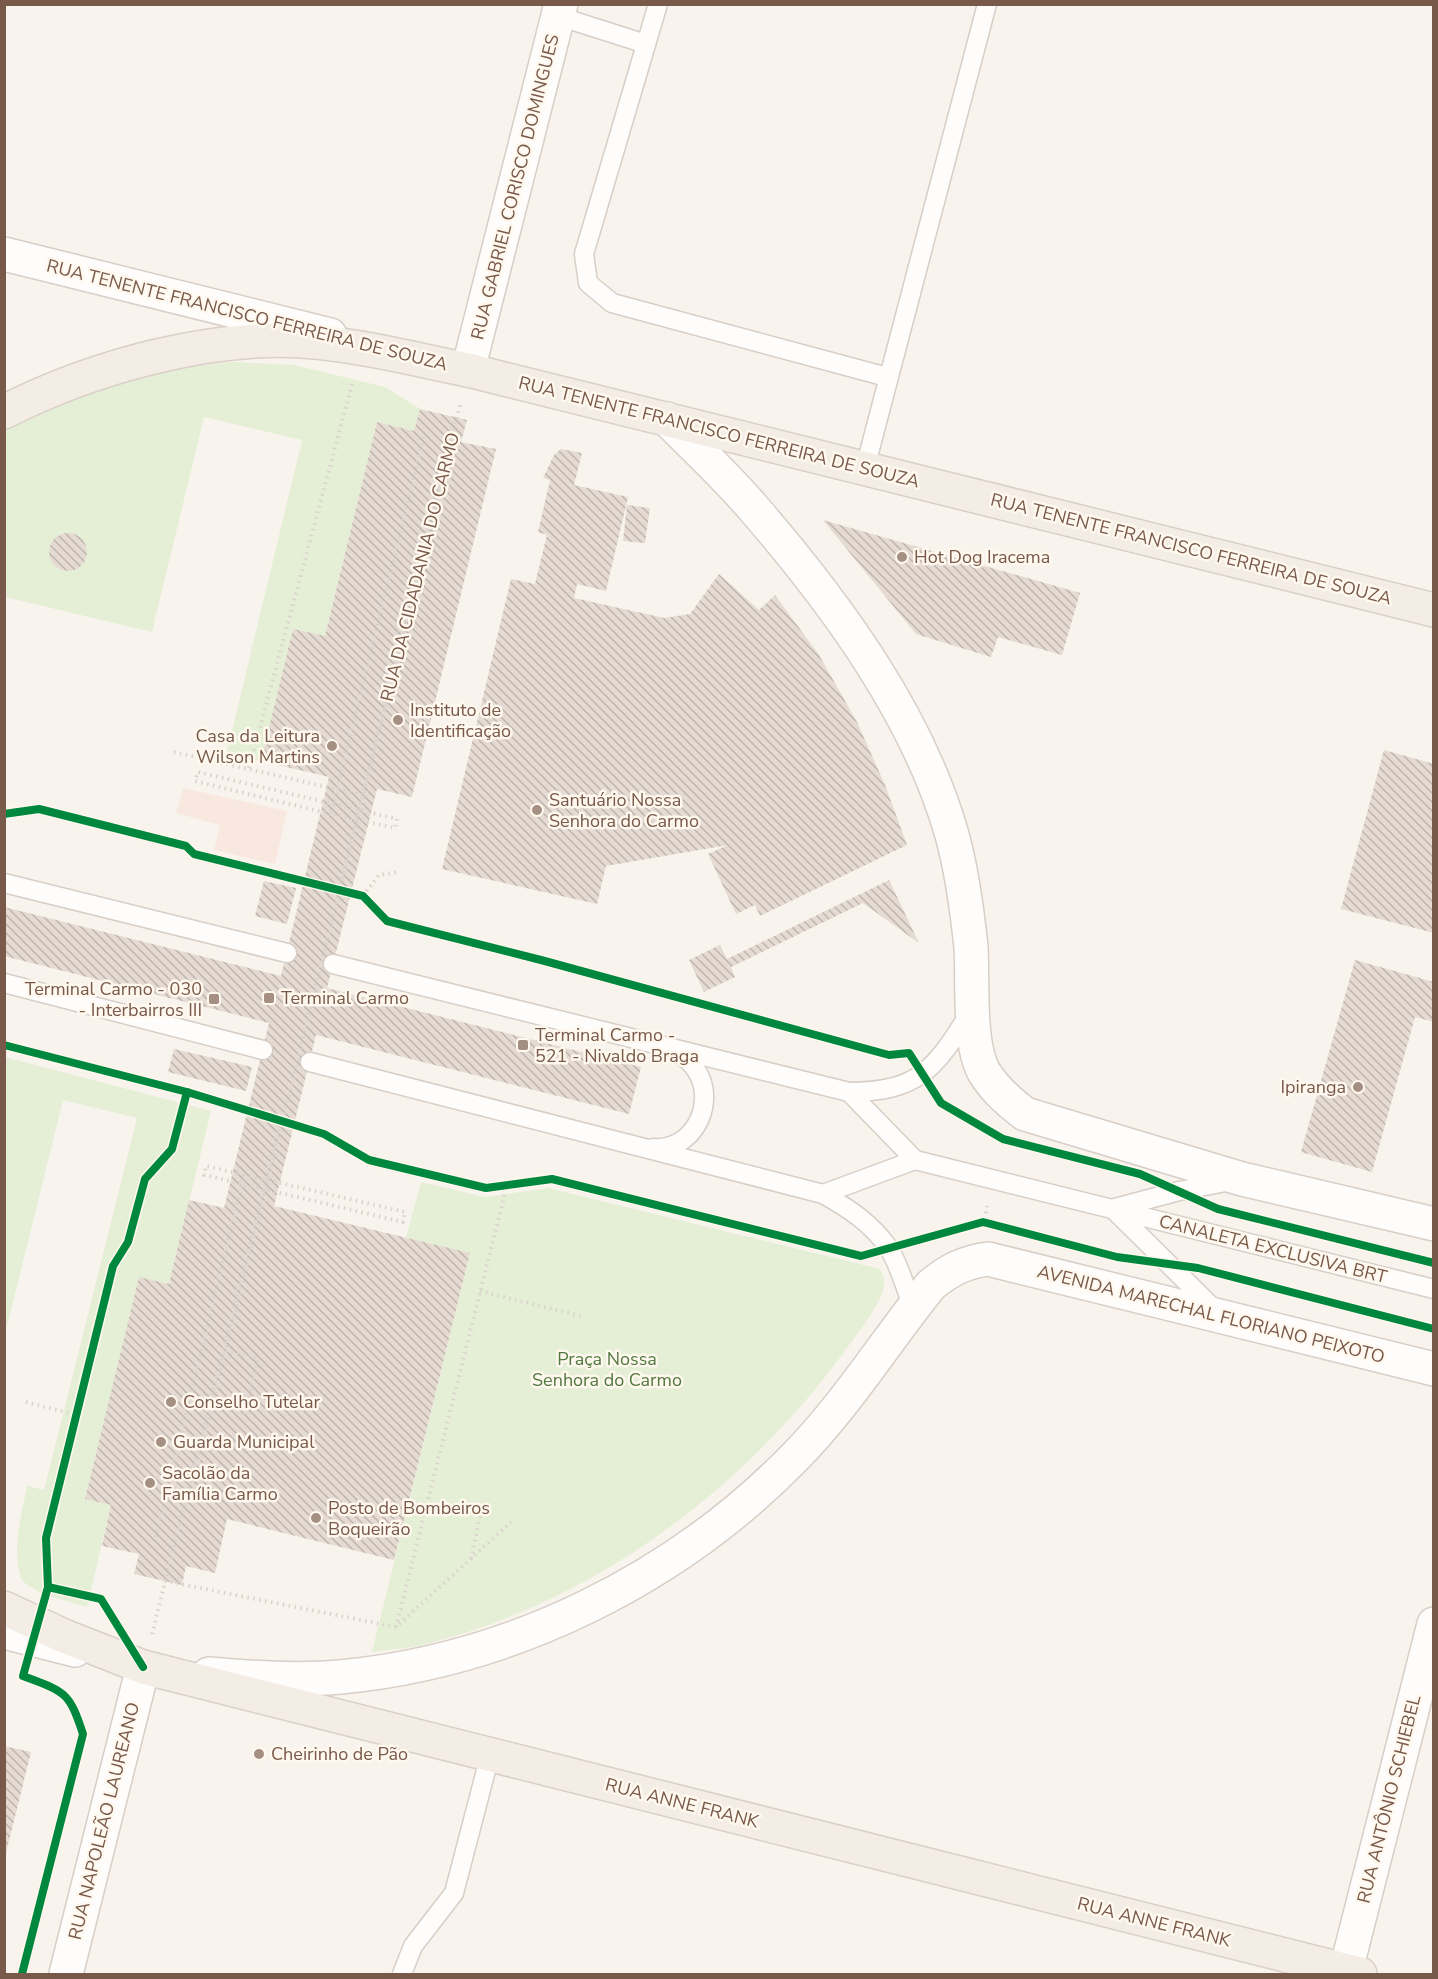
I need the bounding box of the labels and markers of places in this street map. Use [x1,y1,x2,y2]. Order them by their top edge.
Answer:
place label: Hot Dog Iracema [914,545,1050,569]
marker: Hot Dog Iracema [895,550,909,564]
place label: Instituto de Identificação [410,698,511,743]
marker: Instituto de Identificação [391,713,405,727]
place label: Casa da Leitura Wilson Martins [195,724,320,769]
marker: Casa da Leitura Wilson Martins [325,739,339,753]
place label: Santuário Nossa Senhora do Carmo [549,788,699,833]
marker: Santuário Nossa Senhora do Carmo [530,803,544,817]
place label: Terminal Carmo - 030 - Interbairros III [25,977,202,1022]
place label: Terminal Carmo [281,986,409,1010]
marker: Terminal Carmo [262,991,276,1005]
marker: Terminal Carmo - 030 - Interbairros III [207,992,221,1006]
place label: Terminal Carmo - 521 - Nivaldo Braga [535,1023,699,1068]
marker: Terminal Carmo - 521 - Nivaldo Braga [516,1038,530,1052]
place label: Ipiranga [1281,1075,1346,1099]
marker: Ipiranga [1351,1080,1365,1094]
place label: Conselho Tutelar [183,1390,320,1414]
marker: Conselho Tutelar [164,1395,178,1409]
place label: Guarda Municipal [173,1430,315,1454]
marker: Guarda Municipal [154,1435,168,1449]
place label: Sacolão da Família Carmo [162,1461,278,1506]
marker: Sacolão da Família Carmo [143,1476,157,1490]
place label: Posto de Bombeiros Boqueirão [328,1496,490,1541]
marker: Posto de Bombeiros Boqueirão [309,1511,323,1525]
place label: Cheirinho de Pão [271,1742,408,1766]
marker: Cheirinho de Pão [252,1747,266,1761]

